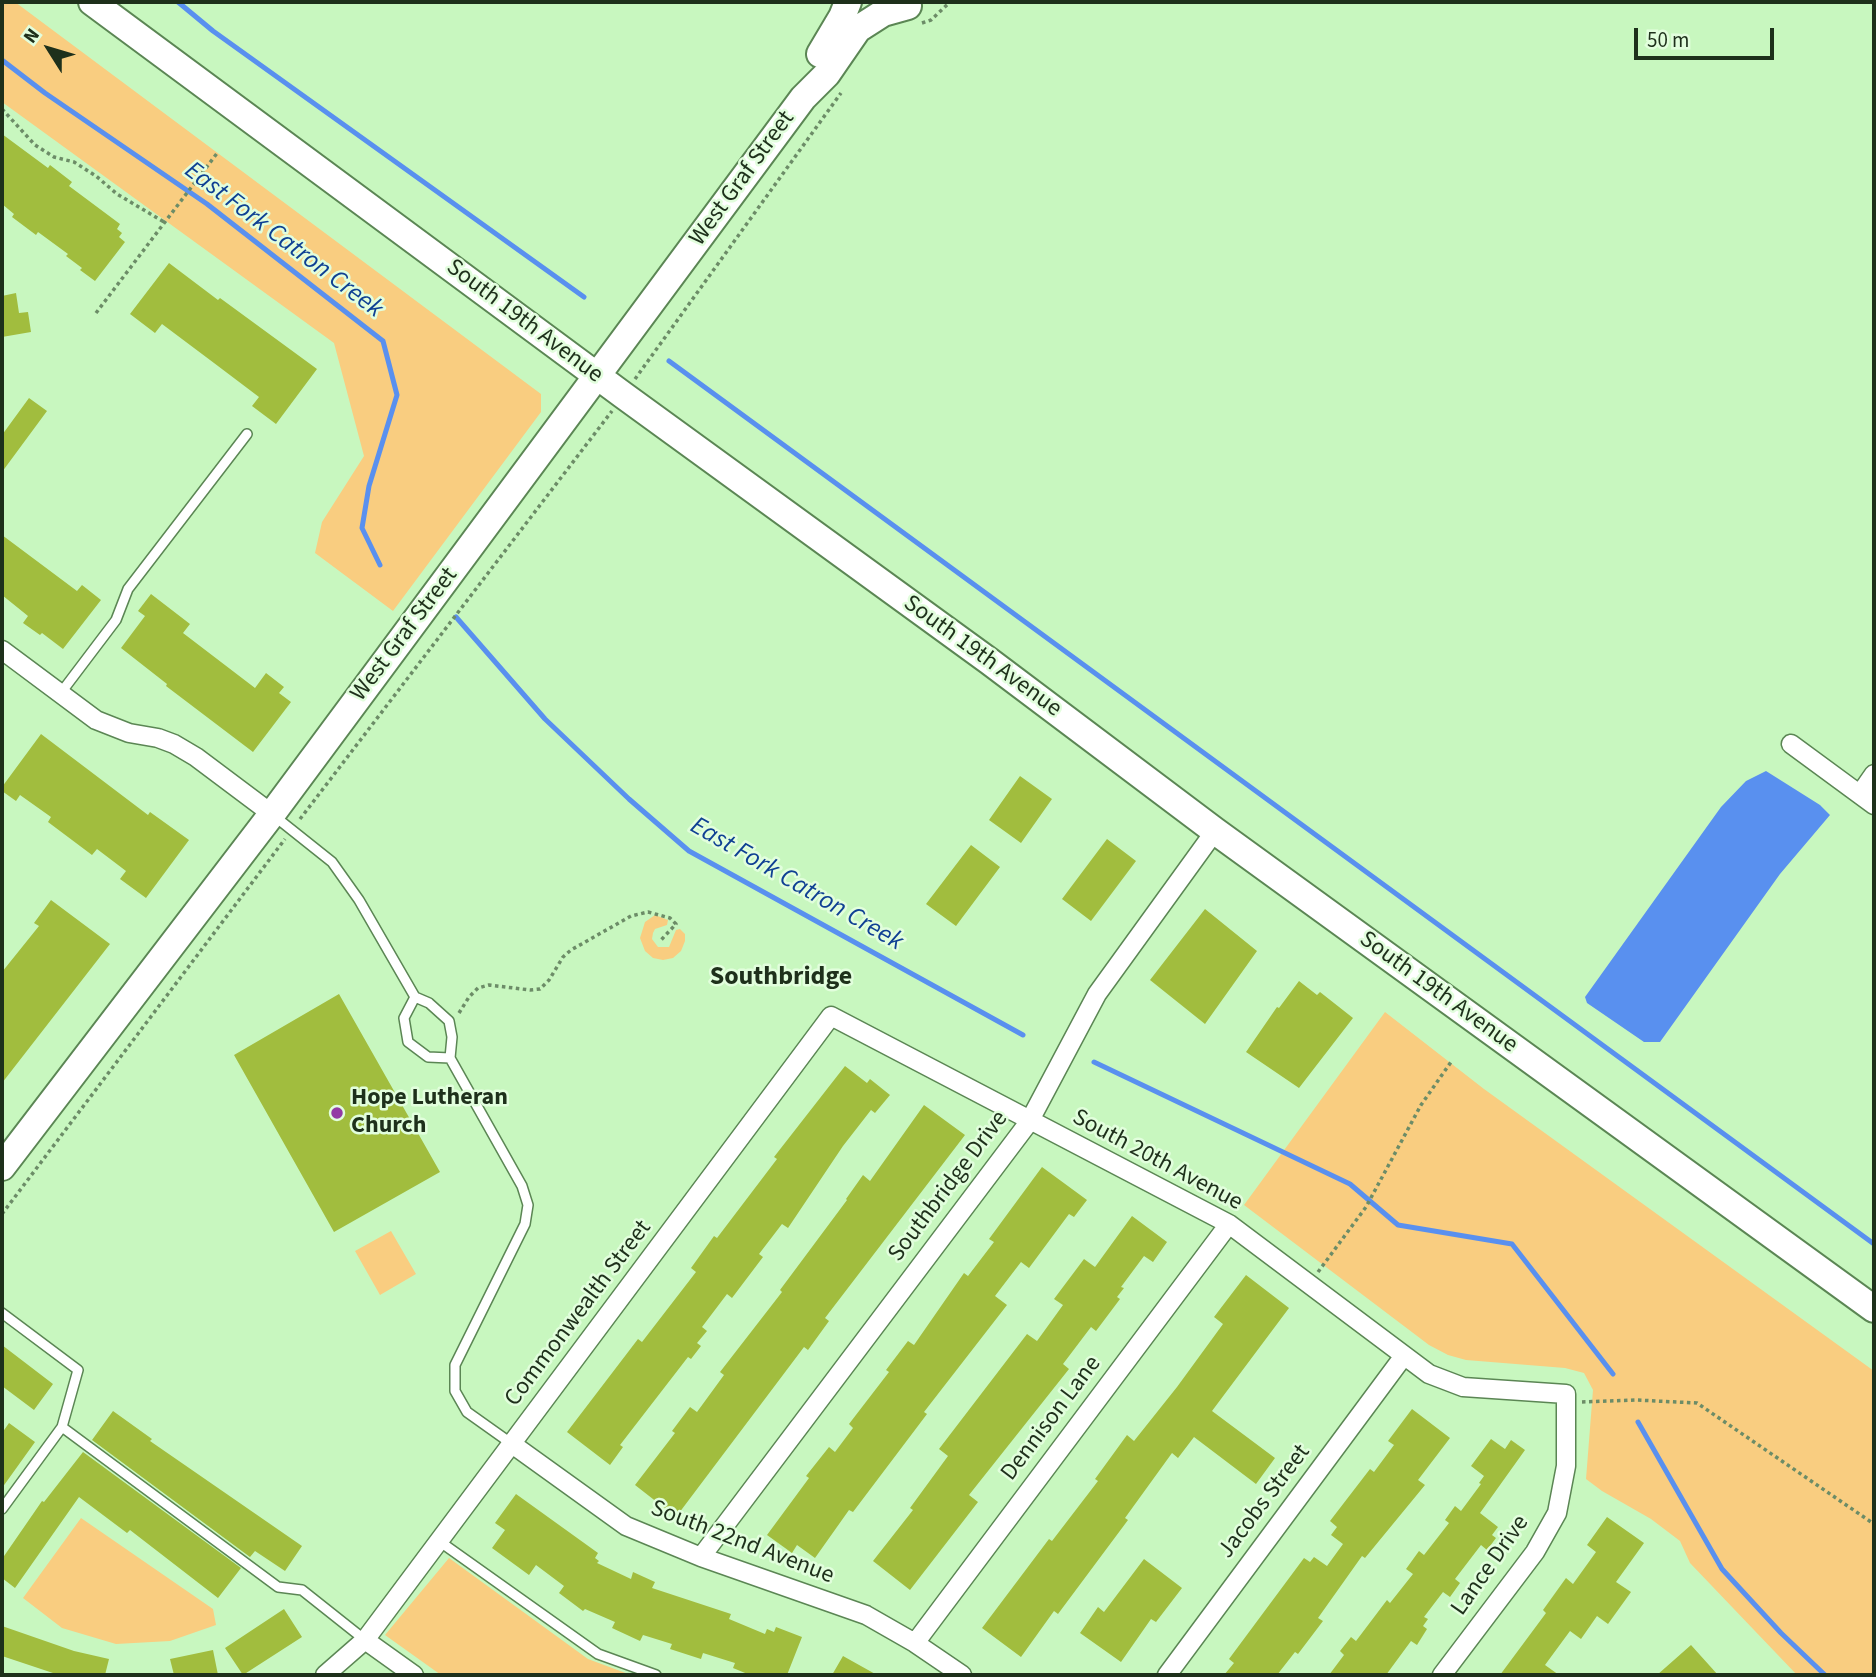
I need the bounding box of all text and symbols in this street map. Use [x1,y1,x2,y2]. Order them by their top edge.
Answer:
north arrow [14,14,84,84]
scale bar [1638,14,1778,58]
text: N [17,23,46,49]
text: 50 m [1647,25,1689,55]
street label: West Graf Street [684,106,802,252]
water label: East Fork Catron Creek [177,156,389,326]
street label: South 19th Avenue [440,254,608,390]
street label: West Graf Street [345,563,465,707]
street label: South 19th Avenue [897,590,1067,724]
water label: East Fork Catron Creek [684,811,908,959]
street label: South 19th Avenue [1353,926,1523,1060]
district label: Southbridge [710,962,852,994]
place label: Hope Lutheran Church [351,1085,508,1141]
street label: South 20th Avenue [1067,1104,1247,1218]
marker: Hope Lutheran Church [329,1105,345,1121]
street label: Southbridge Drive [883,1106,1015,1268]
street label: Commonwealth Street [500,1215,658,1413]
street label: Dennison Lane [996,1351,1108,1487]
street label: Jacobs Street [1213,1439,1317,1565]
street label: South 22nd Avenue [646,1495,838,1591]
street label: Lance Drive [1446,1510,1536,1622]

